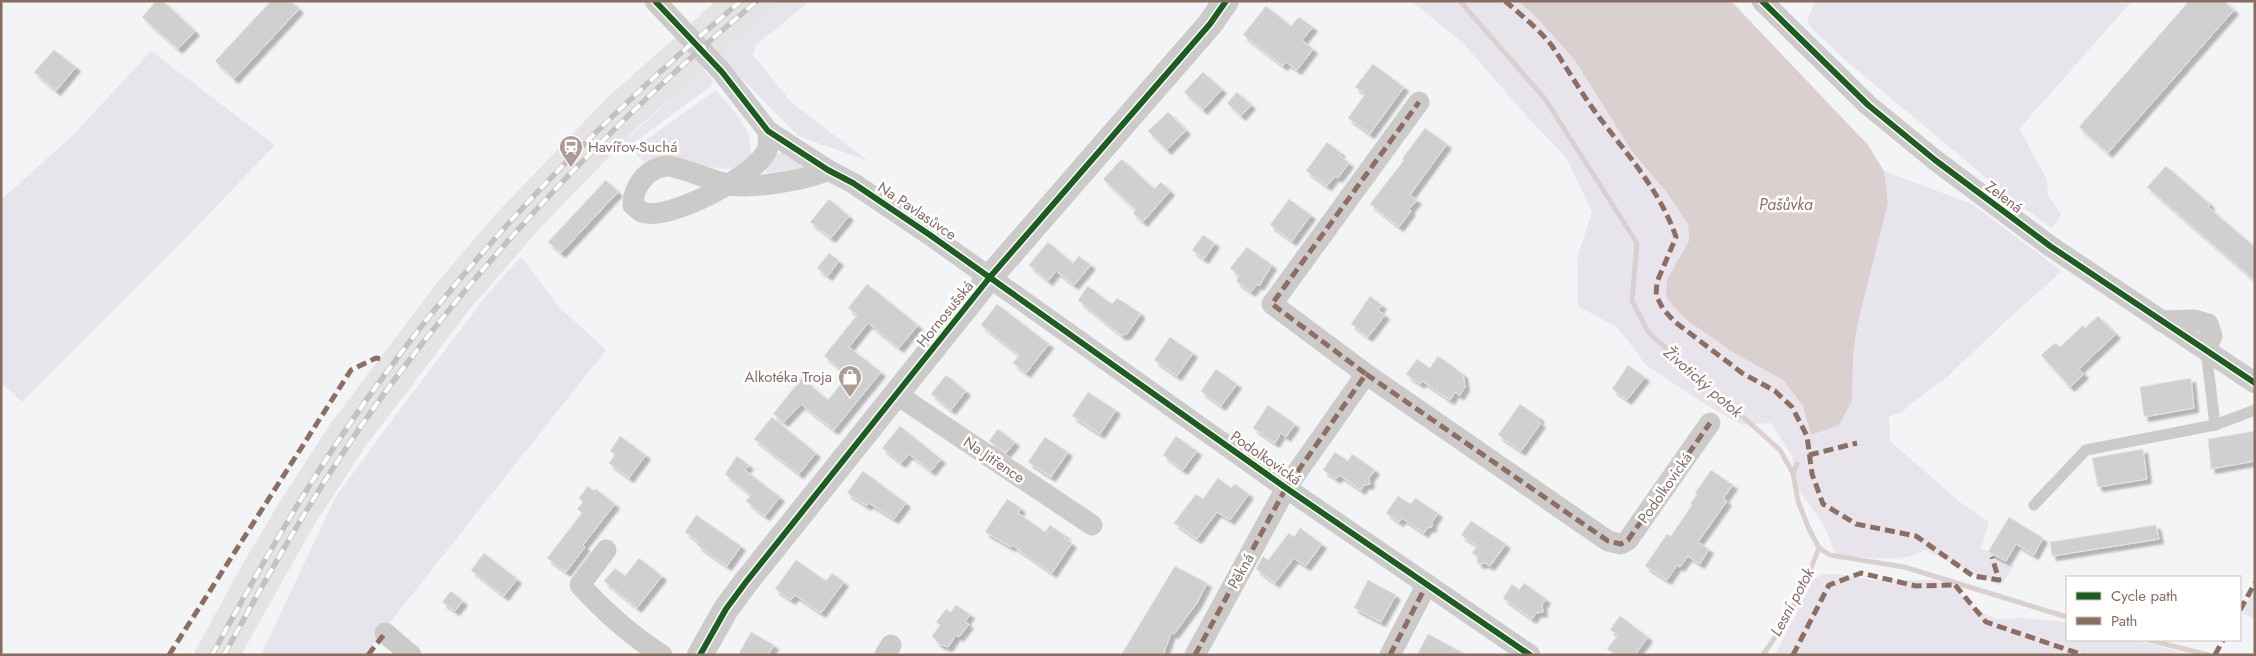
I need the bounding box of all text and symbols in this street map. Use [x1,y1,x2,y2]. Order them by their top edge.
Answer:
station icon: Havířov-Suchá [558,134,584,168]
place label: Havířov-Suchá [588,136,677,158]
street label: Zelená [1981,176,2027,218]
street label: Na Pavlasůvce [873,177,961,246]
water label: Pašůvka [1759,193,1813,216]
street label: Hornosušská [911,276,979,352]
water label: Životický potok [1658,341,1748,424]
shop icon: Alkotéka Troja [837,364,863,398]
place label: Alkotéka Troja [745,366,832,388]
street label: Podolkovická [1226,425,1306,491]
street label: Na Jitřence [959,431,1029,489]
street label: Podolkovická [1632,448,1698,528]
street label: Pěkná [1222,549,1260,593]
water label: Lesní potok [1764,563,1820,640]
legend [2066,576,2241,641]
text: Cycle path [2111,585,2178,607]
text: Path [2111,610,2137,632]

